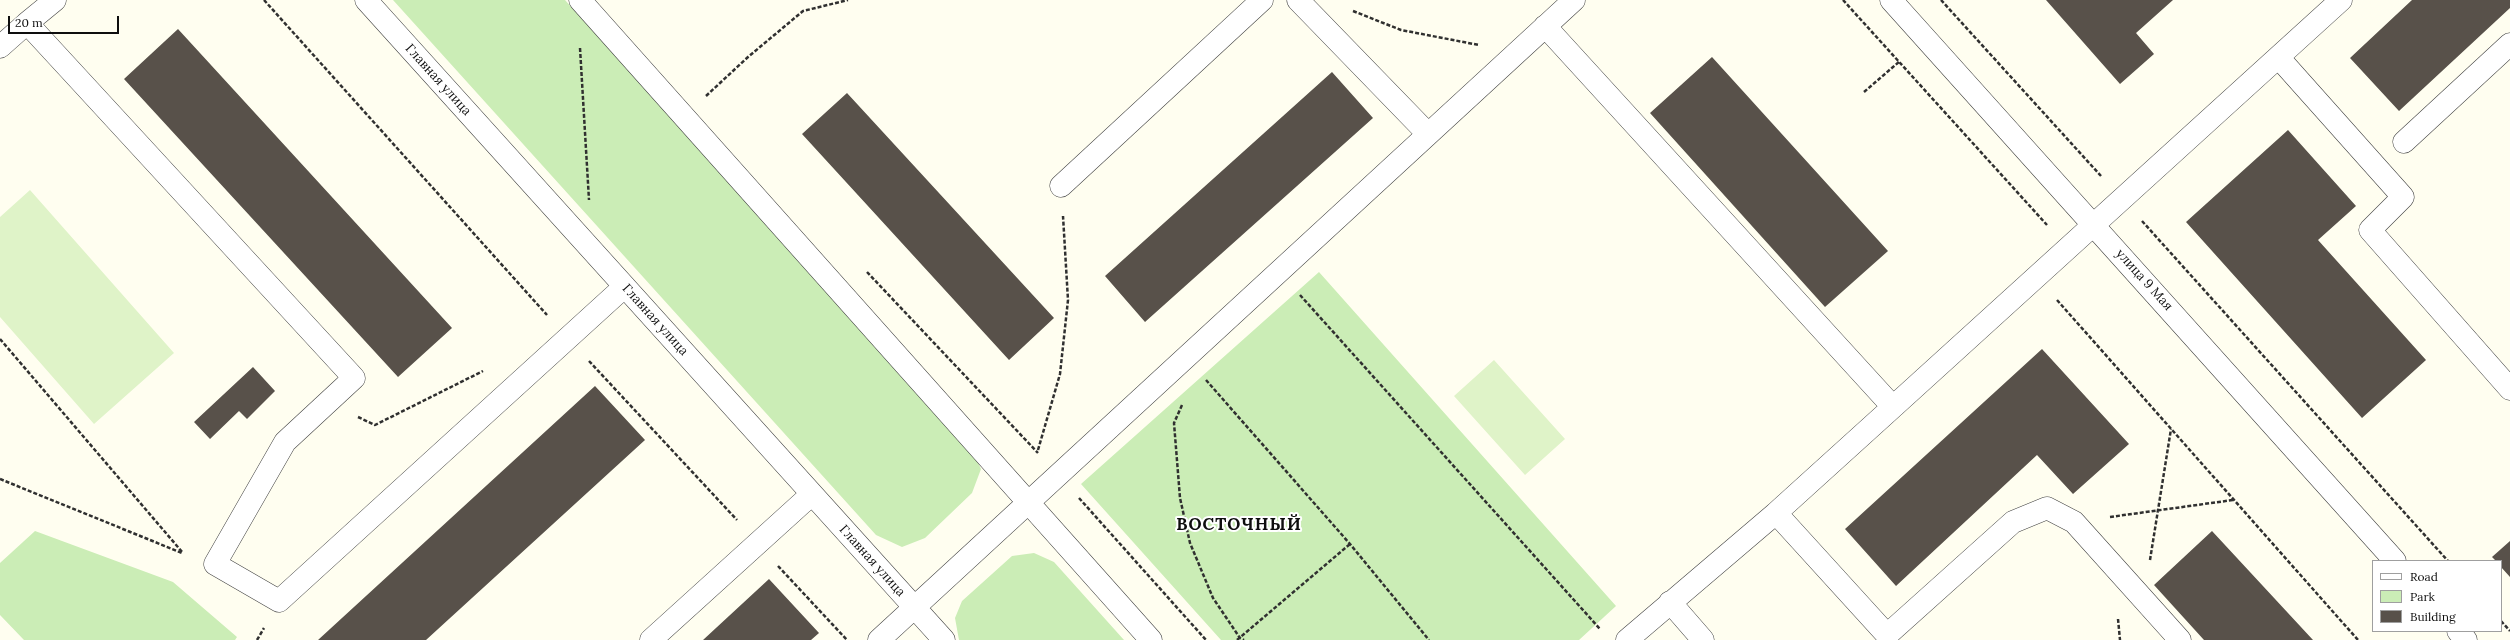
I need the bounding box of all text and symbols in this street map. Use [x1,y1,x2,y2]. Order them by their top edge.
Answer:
scale bar [10,8,121,34]
text: 20 m [15,15,43,30]
street label: Главная улица [402,41,474,119]
street label: улица 9 Мая [2112,246,2176,314]
street label: Главная улица [619,281,691,359]
district label: ВОСТОЧНЫЙ [1176,515,1302,535]
street label: Главная улица [836,522,908,600]
legend [2372,560,2502,632]
text: Road [2410,569,2438,584]
text: Park [2410,589,2435,604]
text: Building [2410,609,2456,624]

